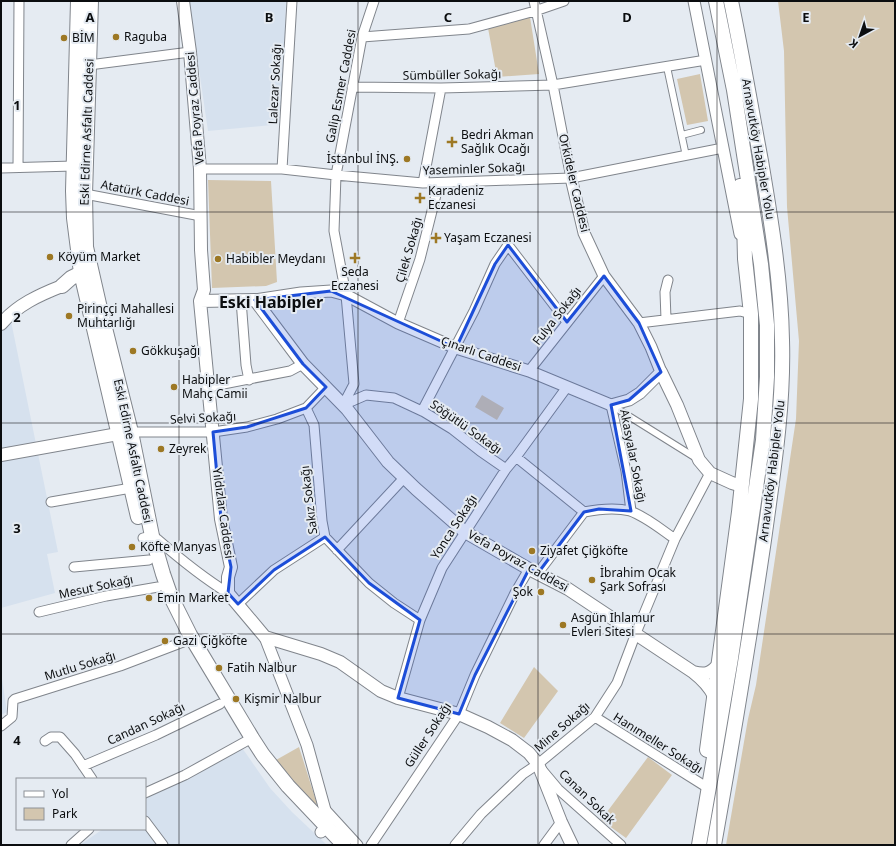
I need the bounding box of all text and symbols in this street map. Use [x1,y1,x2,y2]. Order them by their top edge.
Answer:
text: A [86,8,95,26]
text: B [265,8,273,26]
text: C [444,8,452,26]
text: D [622,8,632,26]
text: E [802,8,810,26]
north arrow [840,16,880,56]
place label: Raguba [124,28,167,45]
street label: Galip Esmer Caddesi [321,28,360,144]
place label: BİM [72,29,95,46]
marker: Raguba [111,32,121,42]
marker: BİM [59,33,69,43]
text: K [845,36,861,52]
street label: Lalezar Sokağı [264,43,285,125]
street label: Vefa Poyraz Caddesi [181,51,208,165]
street label: Eski Edirne Asfaltı Caddesi [75,58,98,206]
street label: Sümbüller Sokağı [403,65,501,84]
street label: Arnavutköy Habipler Yolu [738,77,779,221]
text: 1 [13,96,21,114]
place label: Bedri Akman Sağlık Ocağı [461,126,534,157]
street label: Orkideler Caddesi [555,132,594,234]
marker: Bedri Akman Sağlık Ocağı [446,136,458,148]
place label: İstanbul İNŞ. [327,150,399,167]
marker: İstanbul İNŞ. [402,154,412,164]
street label: Yaseminler Sokağı [422,158,526,179]
street label: Atatürk Caddesi [99,176,191,209]
place label: Karadeniz Eczanesi [428,182,484,213]
marker: Karadeniz Eczanesi [415,193,425,203]
street label: Çilek Sokağı [391,215,426,285]
place label: Yaşam Eczanesi [444,229,532,246]
marker: Yaşam Eczanesi [431,233,441,243]
place label: Köyüm Market [58,248,141,265]
place label: Habibler Meydanı [226,250,326,267]
marker: Köyüm Market [45,252,55,262]
marker: Seda Eczanesi [350,253,360,263]
marker: Habibler Meydanı [213,254,223,264]
place label: Seda Eczanesi [331,263,379,294]
street label: Fulya Sokağı [528,283,585,349]
district label: Eski Habipler [219,291,323,313]
place label: Pirinççi Mahallesi Muhtarlığı [77,300,174,331]
text: 2 [13,308,21,326]
marker: Pirinççi Mahallesi Muhtarlığı [64,311,74,321]
street label: Çınarlı Caddesi [439,332,524,375]
place label: Gökkuşağı [141,342,200,359]
marker: Gökkuşağı [128,346,138,356]
place label: Habipler Mahç Camii [182,371,248,402]
street label: Eski Edirne Asfaltı Caddesi [110,377,157,525]
marker: Habipler Mahç Camii [169,382,179,392]
street label: Söğütlü Sokağı [427,396,506,458]
street label: Arnavutköy Habipler Yolu [754,399,789,543]
street label: Selvi Sokağı [169,407,236,428]
street label: Akasyalar Sokağı [616,408,651,504]
place label: Zeyrek [169,440,207,457]
marker: Zeyrek [156,444,166,454]
street label: Sakız Sokağı [296,465,321,535]
street label: Yıldızlar Caddesi [209,466,238,560]
street label: Yonca Sokağı [426,491,481,562]
text: 3 [13,519,21,537]
street label: Vefa Poyraz Caddesi [465,526,572,595]
place label: Köfte Manyas [140,538,217,555]
marker: Köfte Manyas [127,542,137,552]
place label: Ziyafet Çiğköfte [540,542,628,559]
marker: Ziyafet Çiğköfte [527,546,537,556]
place label: İbrahim Ocak Şark Sofrası [600,564,677,595]
street label: Mesut Sokağı [57,570,135,603]
marker: İbrahim Ocak Şark Sofrası [587,575,597,585]
place label: Şok [513,583,534,600]
marker: Şok [536,587,546,597]
place label: Emin Market [157,589,229,606]
marker: Emin Market [144,593,154,603]
place label: Asgün Ihlamur Evleri Sitesi [571,609,655,640]
marker: Asgün Ihlamur Evleri Sitesi [558,620,568,630]
place label: Gazi Çiğköfte [173,632,248,649]
marker: Gazi Çiğköfte [160,636,170,646]
street label: Mutlu Sokağı [42,647,118,684]
place label: Fatih Nalbur [227,659,297,676]
marker: Fatih Nalbur [214,663,224,673]
place label: Kişmir Nalbur [244,690,321,707]
marker: Kişmir Nalbur [231,694,241,704]
street label: Candan Sokağı [104,698,187,749]
street label: Mine Sokağı [530,698,593,756]
street label: Güller Sokağı [400,699,455,771]
street label: Hanımeller Sokağı [610,708,706,777]
text: 4 [13,731,21,749]
street label: Canan Sokak [555,765,620,828]
legend [16,778,146,830]
text: Yol [52,785,69,802]
text: Park [52,805,78,822]

